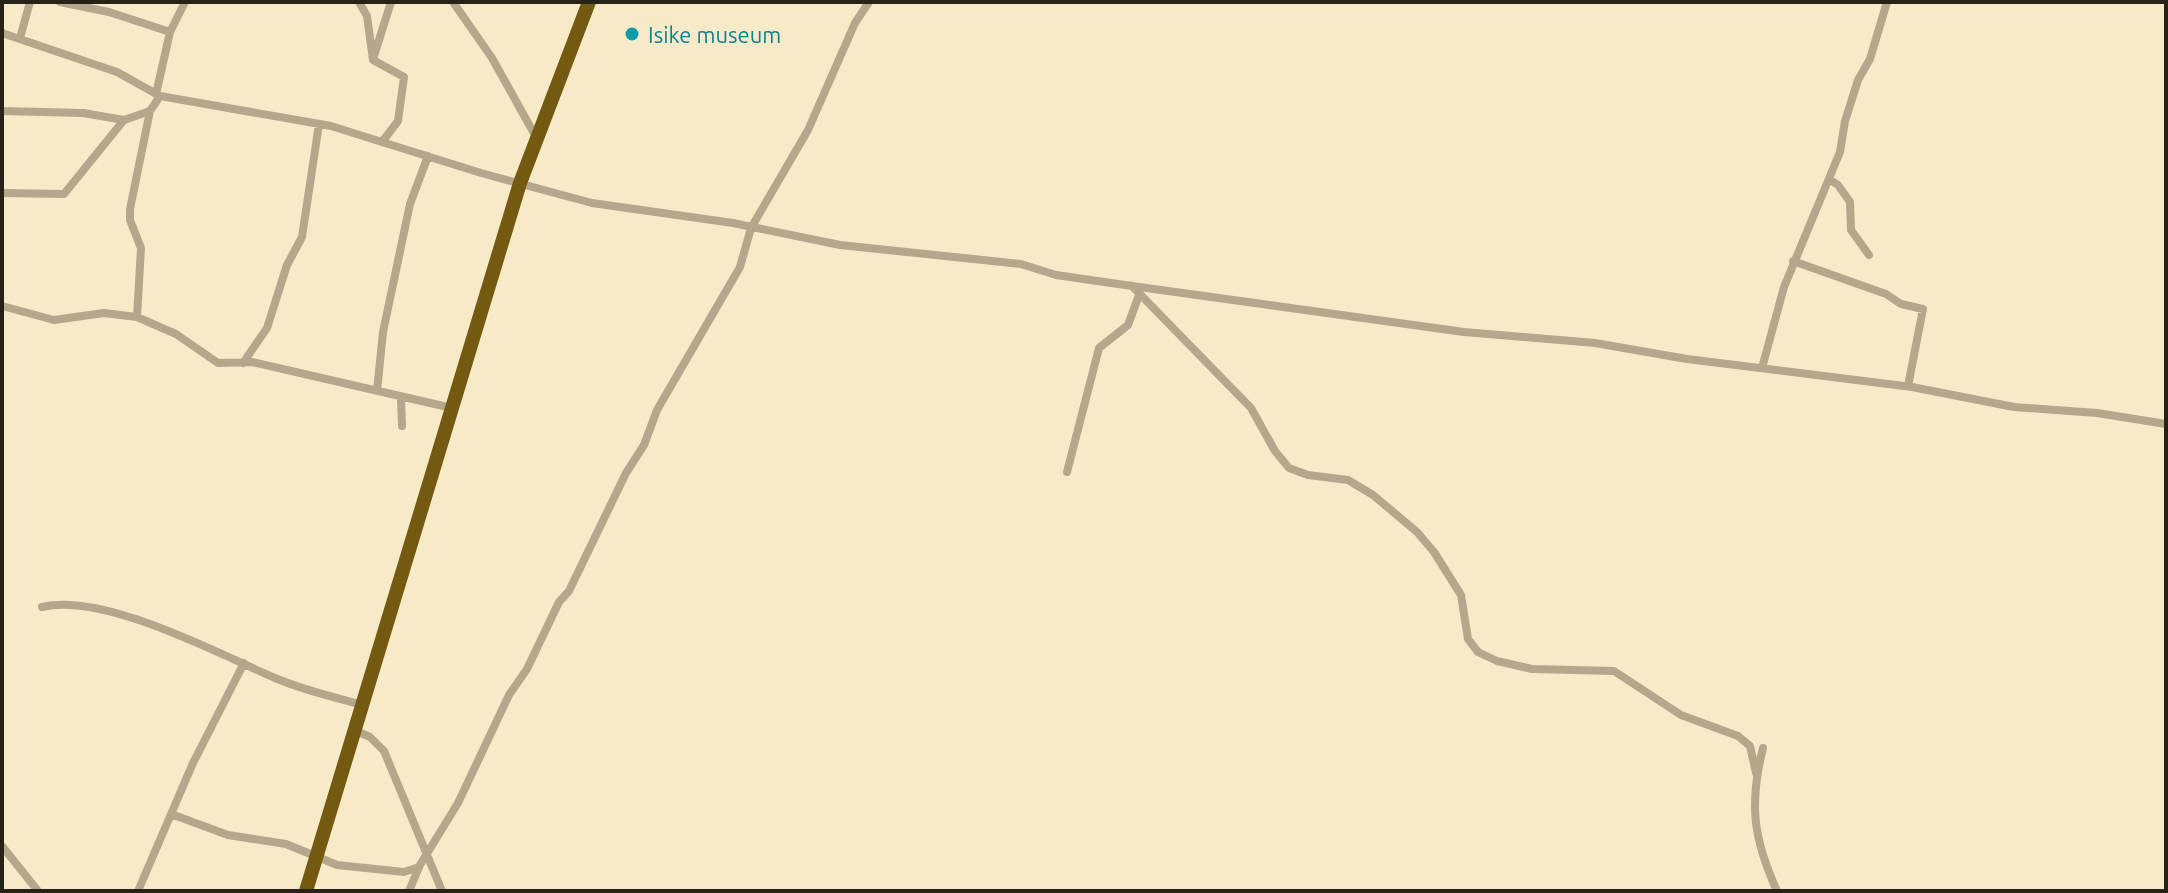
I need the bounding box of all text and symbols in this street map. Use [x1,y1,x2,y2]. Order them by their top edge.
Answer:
place label: Isike museum [648,22,781,47]
marker: Isike museum [623,25,641,43]

